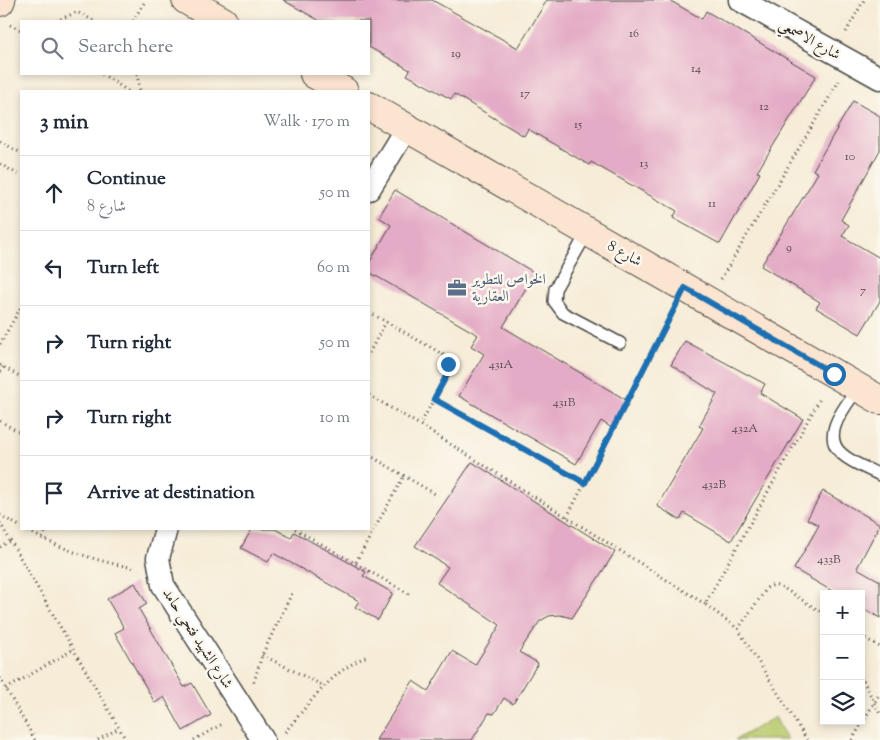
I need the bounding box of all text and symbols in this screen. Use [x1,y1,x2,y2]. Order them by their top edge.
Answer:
street label: شارع الاصمعي [774,15,844,68]
search box [20,20,370,75]
house number: 16 [629,25,639,43]
icon: search [38,34,66,62]
text: Search here [78,34,173,61]
house number: 19 [451,45,461,63]
house number: 14 [691,60,701,78]
house number: 17 [520,85,530,103]
house number: 12 [759,98,769,116]
text: 3 min [40,108,89,138]
text: Walk · 170 m [263,111,350,134]
house number: 15 [574,116,582,134]
house number: 10 [845,148,855,166]
house number: 13 [640,155,649,173]
text: Continue [87,166,166,193]
icon: ahead [40,179,68,207]
text: 50 m [319,182,350,205]
house number: 11 [708,195,716,213]
text: شارع 8 [87,196,126,219]
street label: شارع 8 [603,236,645,273]
house number: 9 [786,239,792,257]
icon: left [40,254,68,282]
text: Turn left [87,255,159,282]
text: 60 m [317,257,350,280]
place label: الخواص للتطوير العقارية [470,270,546,308]
office icon: الخواص للتطوير العقارية [446,277,468,299]
house number: 7 [860,282,866,300]
icon: right [40,329,68,357]
text: Turn right [87,330,171,357]
text: 50 m [319,332,350,355]
route end [437,353,460,376]
house number: 431A [489,356,514,374]
route start [823,363,846,386]
house number: 431B [553,394,576,412]
icon: right [40,404,68,432]
text: Turn right [87,405,171,432]
text: 10 m [320,407,350,430]
house number: 432A [732,420,758,438]
house number: 432B [702,476,726,494]
icon: arrive [40,479,68,507]
text: Arrive at destination [87,480,255,507]
house number: 433B [817,551,841,569]
street label: شارع الشهيد فتحي حامد [155,584,237,694]
map controls [820,590,865,725]
button: + [820,590,865,635]
button: − [820,635,865,680]
button: layers [820,680,865,725]

